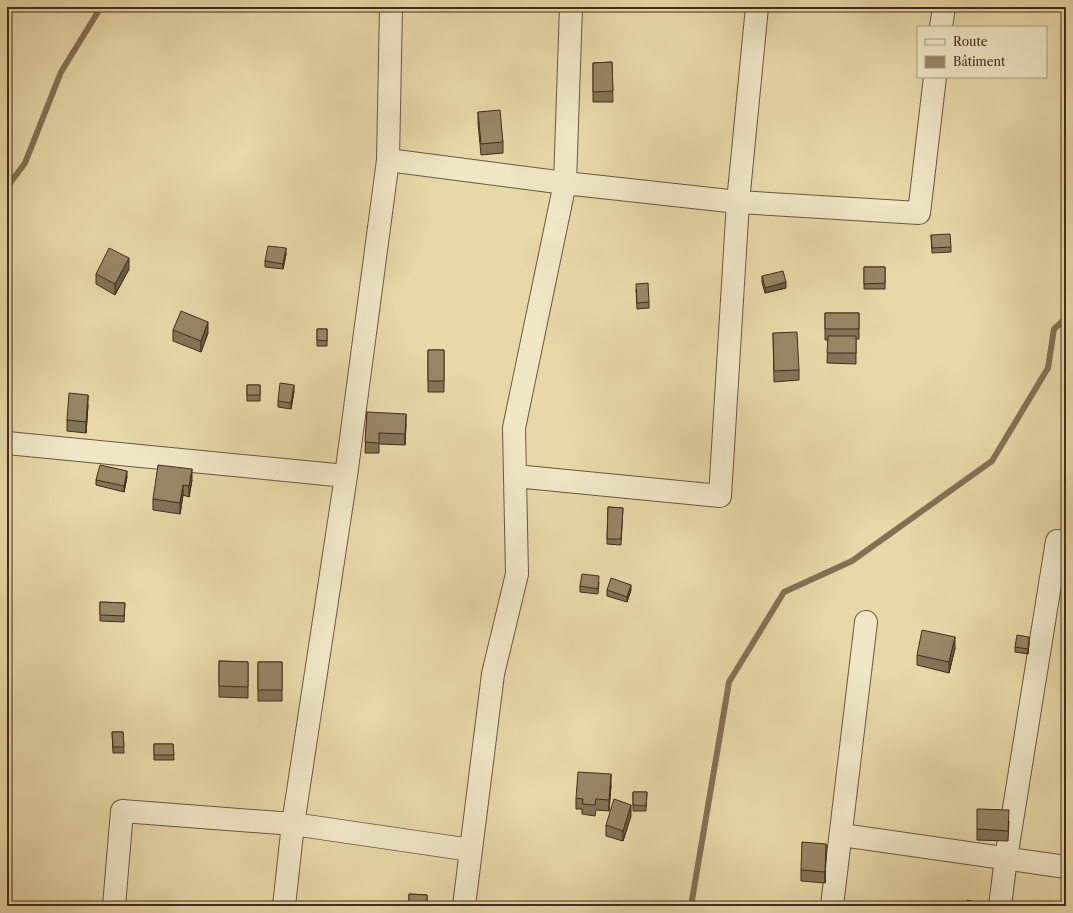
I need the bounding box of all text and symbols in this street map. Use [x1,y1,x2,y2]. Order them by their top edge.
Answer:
legend [917,26,1047,78]
text: Route [953,34,988,49]
text: Bâtiment [953,54,1006,69]

